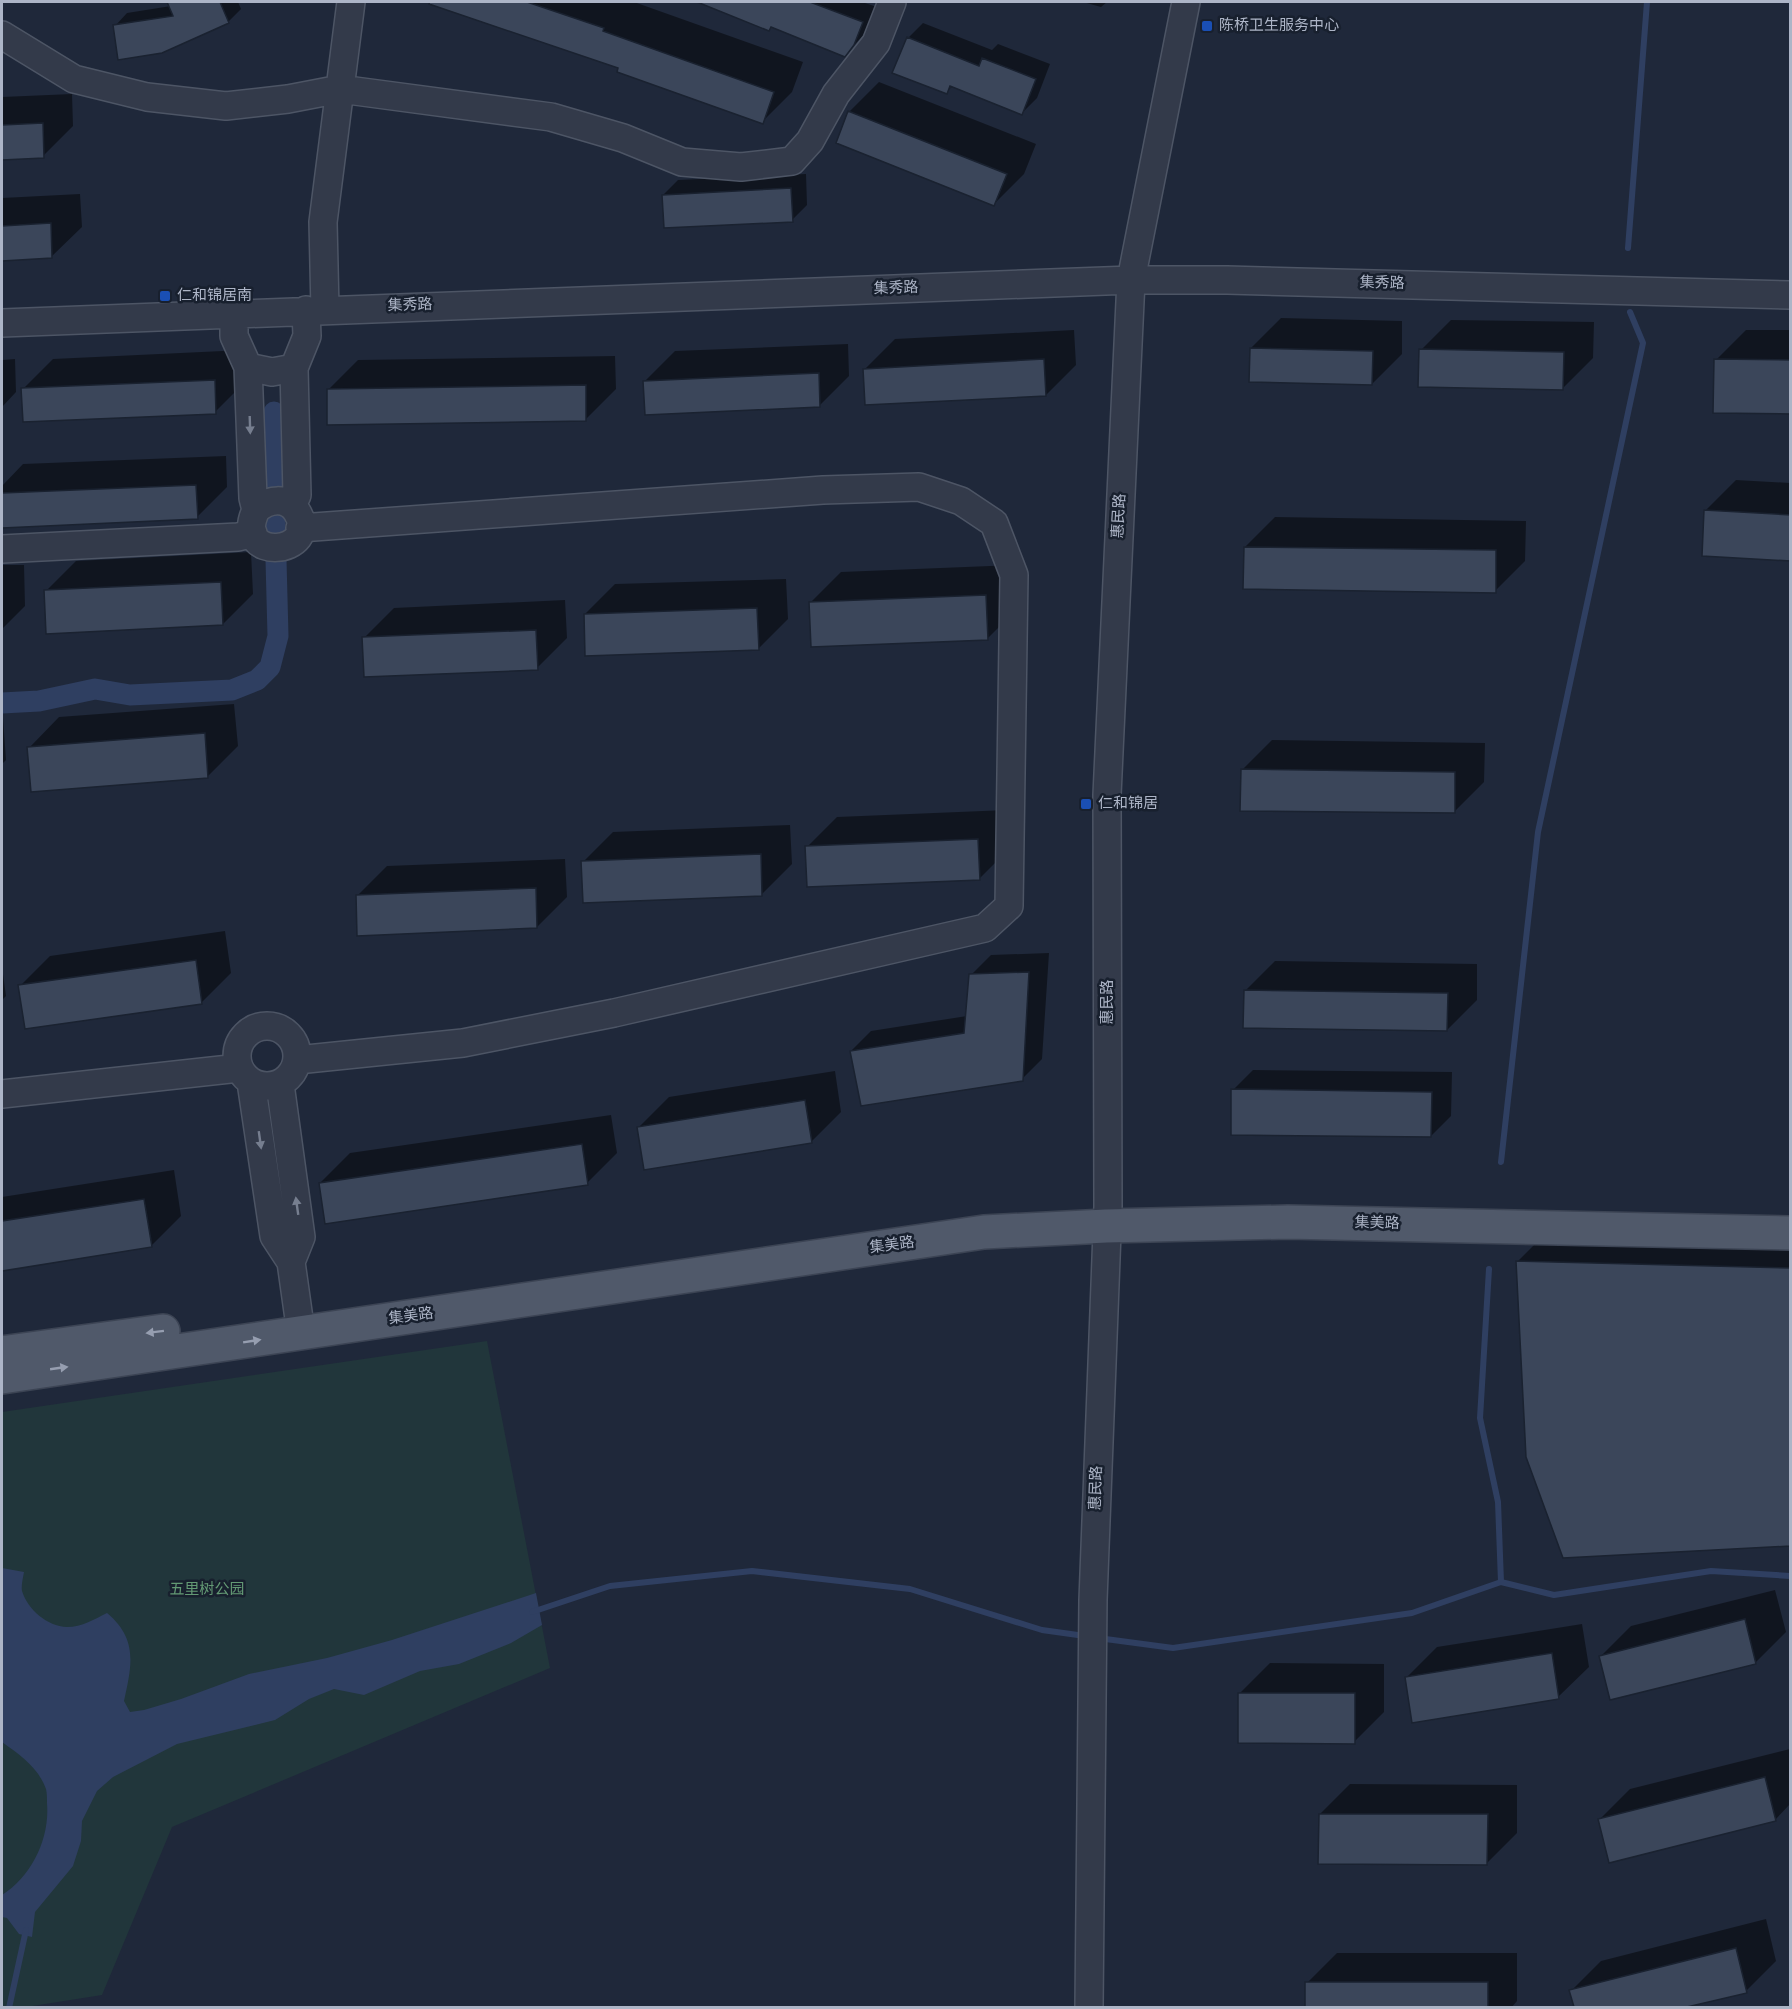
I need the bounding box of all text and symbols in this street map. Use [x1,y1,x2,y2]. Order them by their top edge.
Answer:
place label: 陈桥卫生服务中心 [1219,17,1339,36]
marker: 陈桥卫生服务中心 [1200,19,1214,33]
street label: 集秀路 [1359,274,1405,294]
street label: 集秀路 [873,279,919,299]
place label: 仁和锦居南 [177,287,252,306]
marker: 仁和锦居南 [158,289,172,303]
street label: 集秀路 [387,296,433,316]
one-way arrow [245,416,255,435]
street label: 惠民路 [1109,493,1131,539]
place label: 仁和锦居 [1098,795,1158,814]
marker: 仁和锦居 [1079,797,1093,811]
street label: 惠民路 [1099,979,1118,1025]
one-way arrow [255,1131,264,1150]
one-way arrow [292,1196,301,1215]
street label: 集美路 [1354,1214,1400,1234]
street label: 集美路 [868,1233,916,1259]
street label: 集美路 [387,1304,435,1330]
one-way arrow [145,1327,164,1336]
one-way arrow [243,1336,262,1345]
one-way arrow [50,1364,69,1373]
street label: 惠民路 [1087,1465,1107,1511]
park label: 五里树公园 [169,1580,245,1600]

